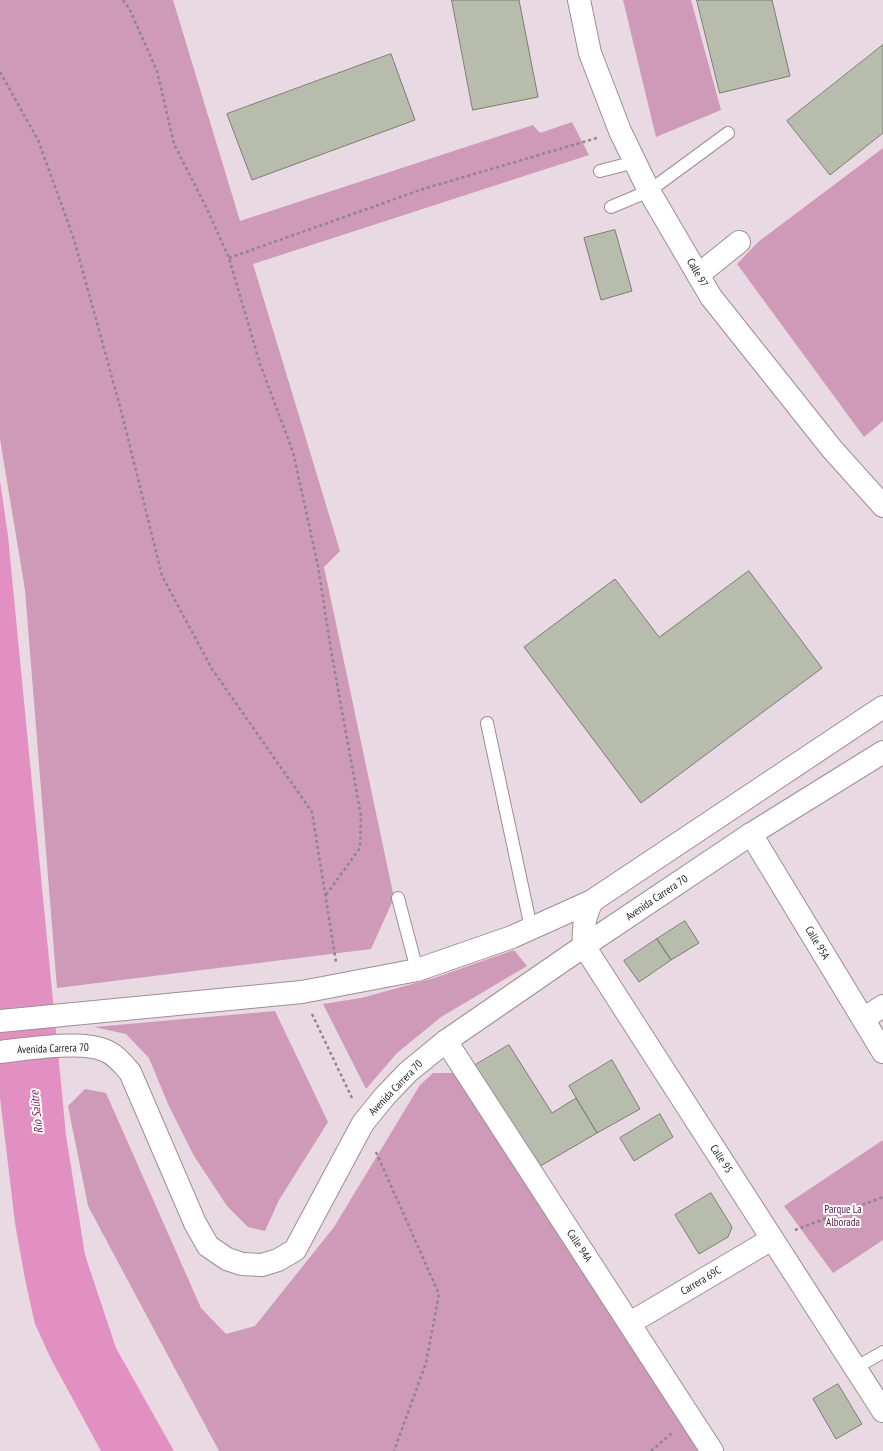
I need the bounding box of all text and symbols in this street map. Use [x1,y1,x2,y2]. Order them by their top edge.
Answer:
street label: Calle 97 [683,256,711,290]
street label: Avenida Carrera 70 [624,872,690,924]
street label: Calle 95A [802,924,832,962]
street label: Avenida Carrera 70 [17,1041,89,1057]
street label: Avenida Carrera 70 [366,1058,426,1118]
water label: Río Salitre [28,1090,46,1134]
street label: Calle 95 [707,1142,735,1176]
park label: Parque La Alborada [824,1203,862,1229]
street label: Calle 94A [564,1227,594,1265]
street label: Carrera 69C [679,1264,723,1298]

